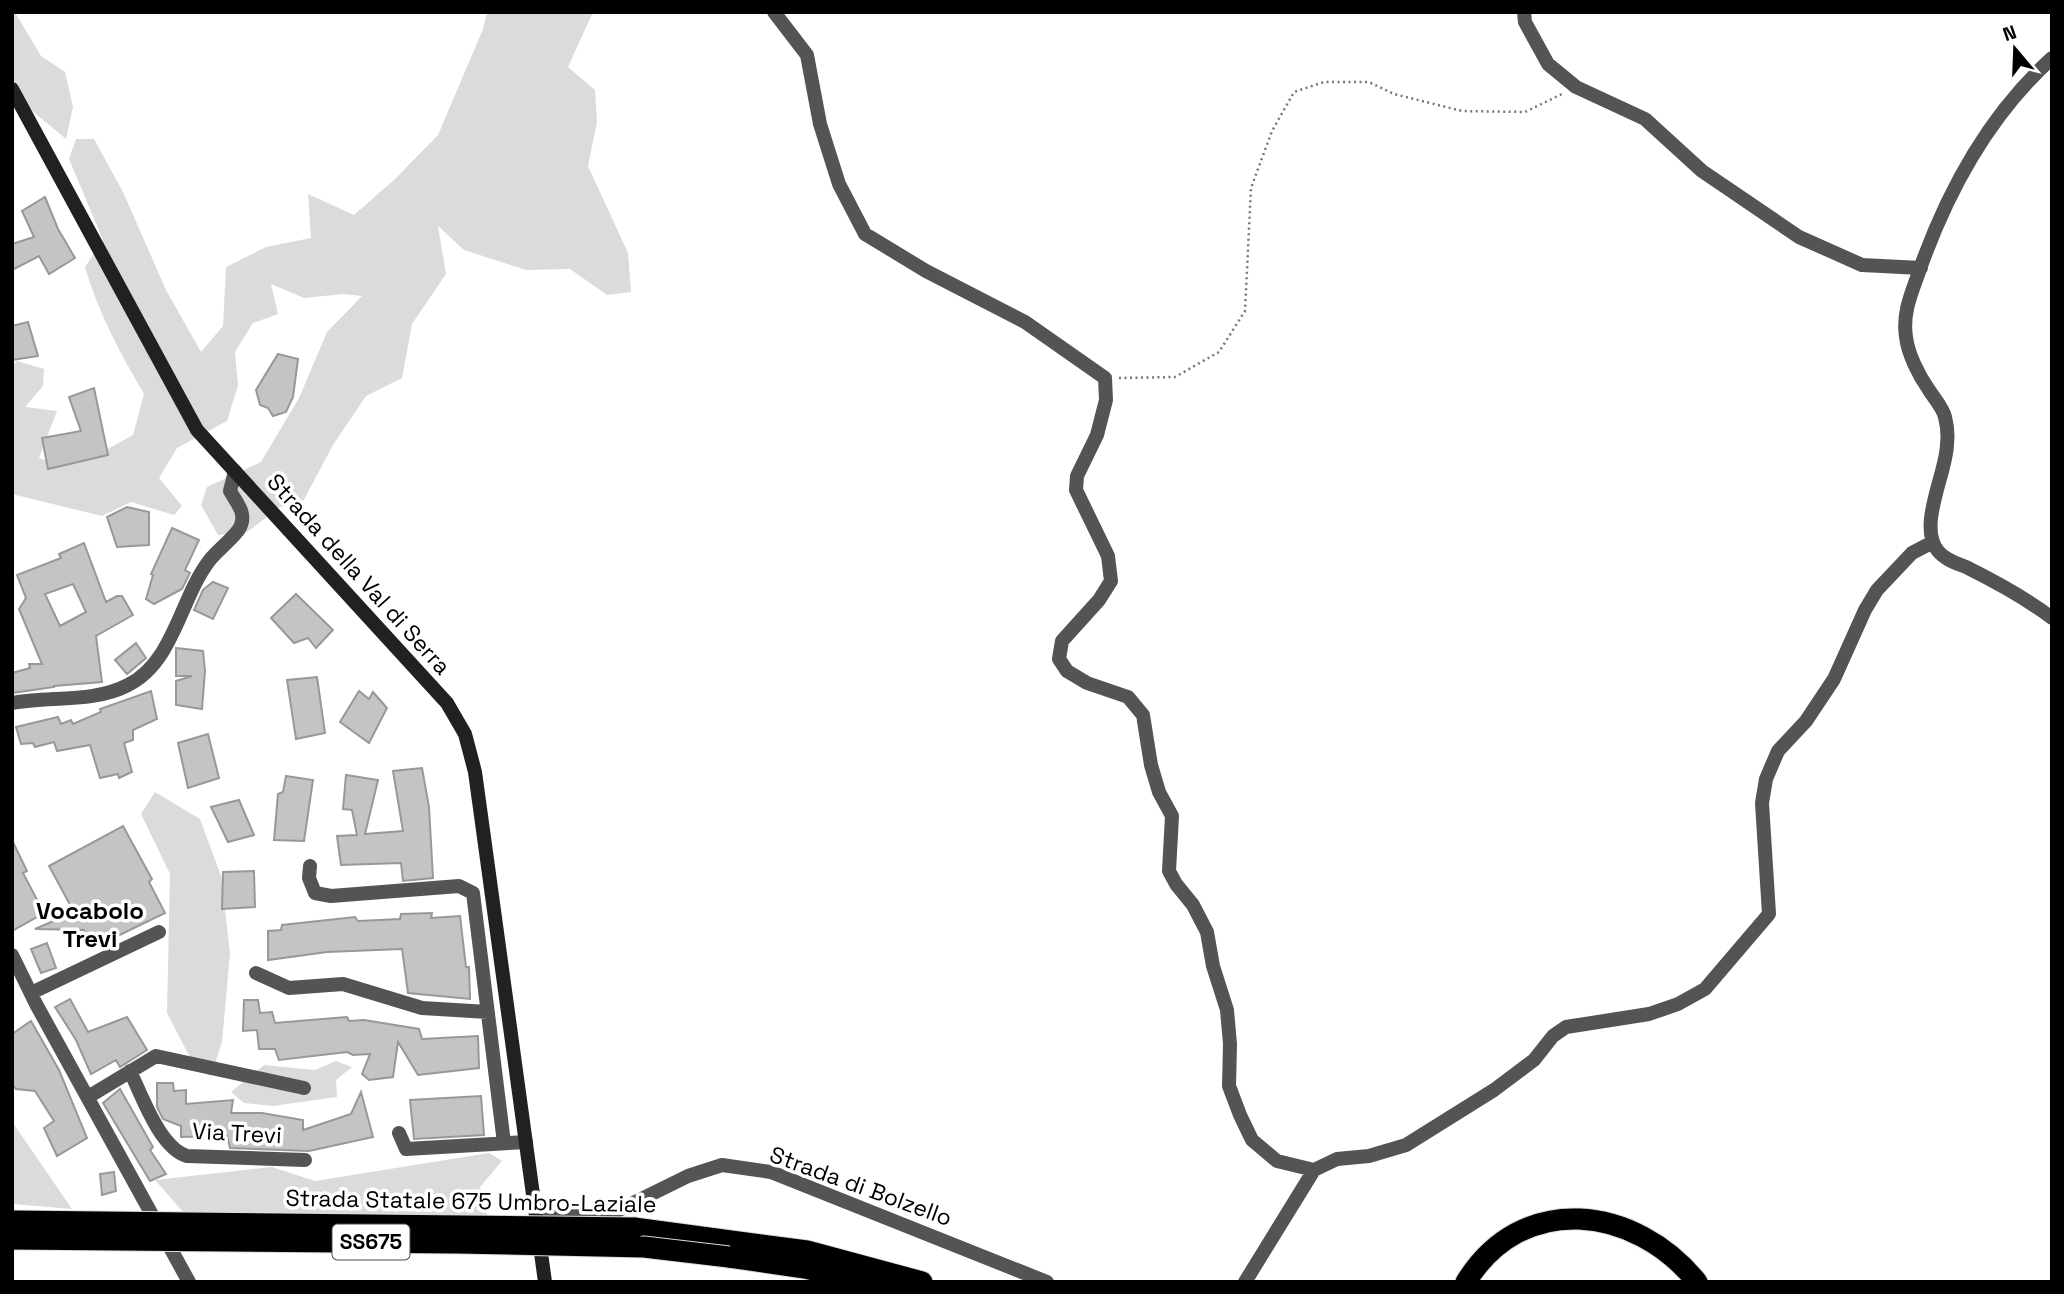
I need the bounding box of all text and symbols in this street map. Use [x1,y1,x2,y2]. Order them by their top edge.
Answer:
north arrow [1980,14,2050,84]
text: N [2000,20,2020,47]
street label: Strada della Val di Serra [261,467,457,681]
district label: Vocabolo Trevi [36,895,144,954]
street label: Via Trevi [191,1116,283,1150]
street label: Strada di Bolzello [766,1139,956,1233]
street label: Strada Statale 675 Umbro-Laziale [285,1183,657,1219]
road number: SS675 [332,1224,410,1260]

